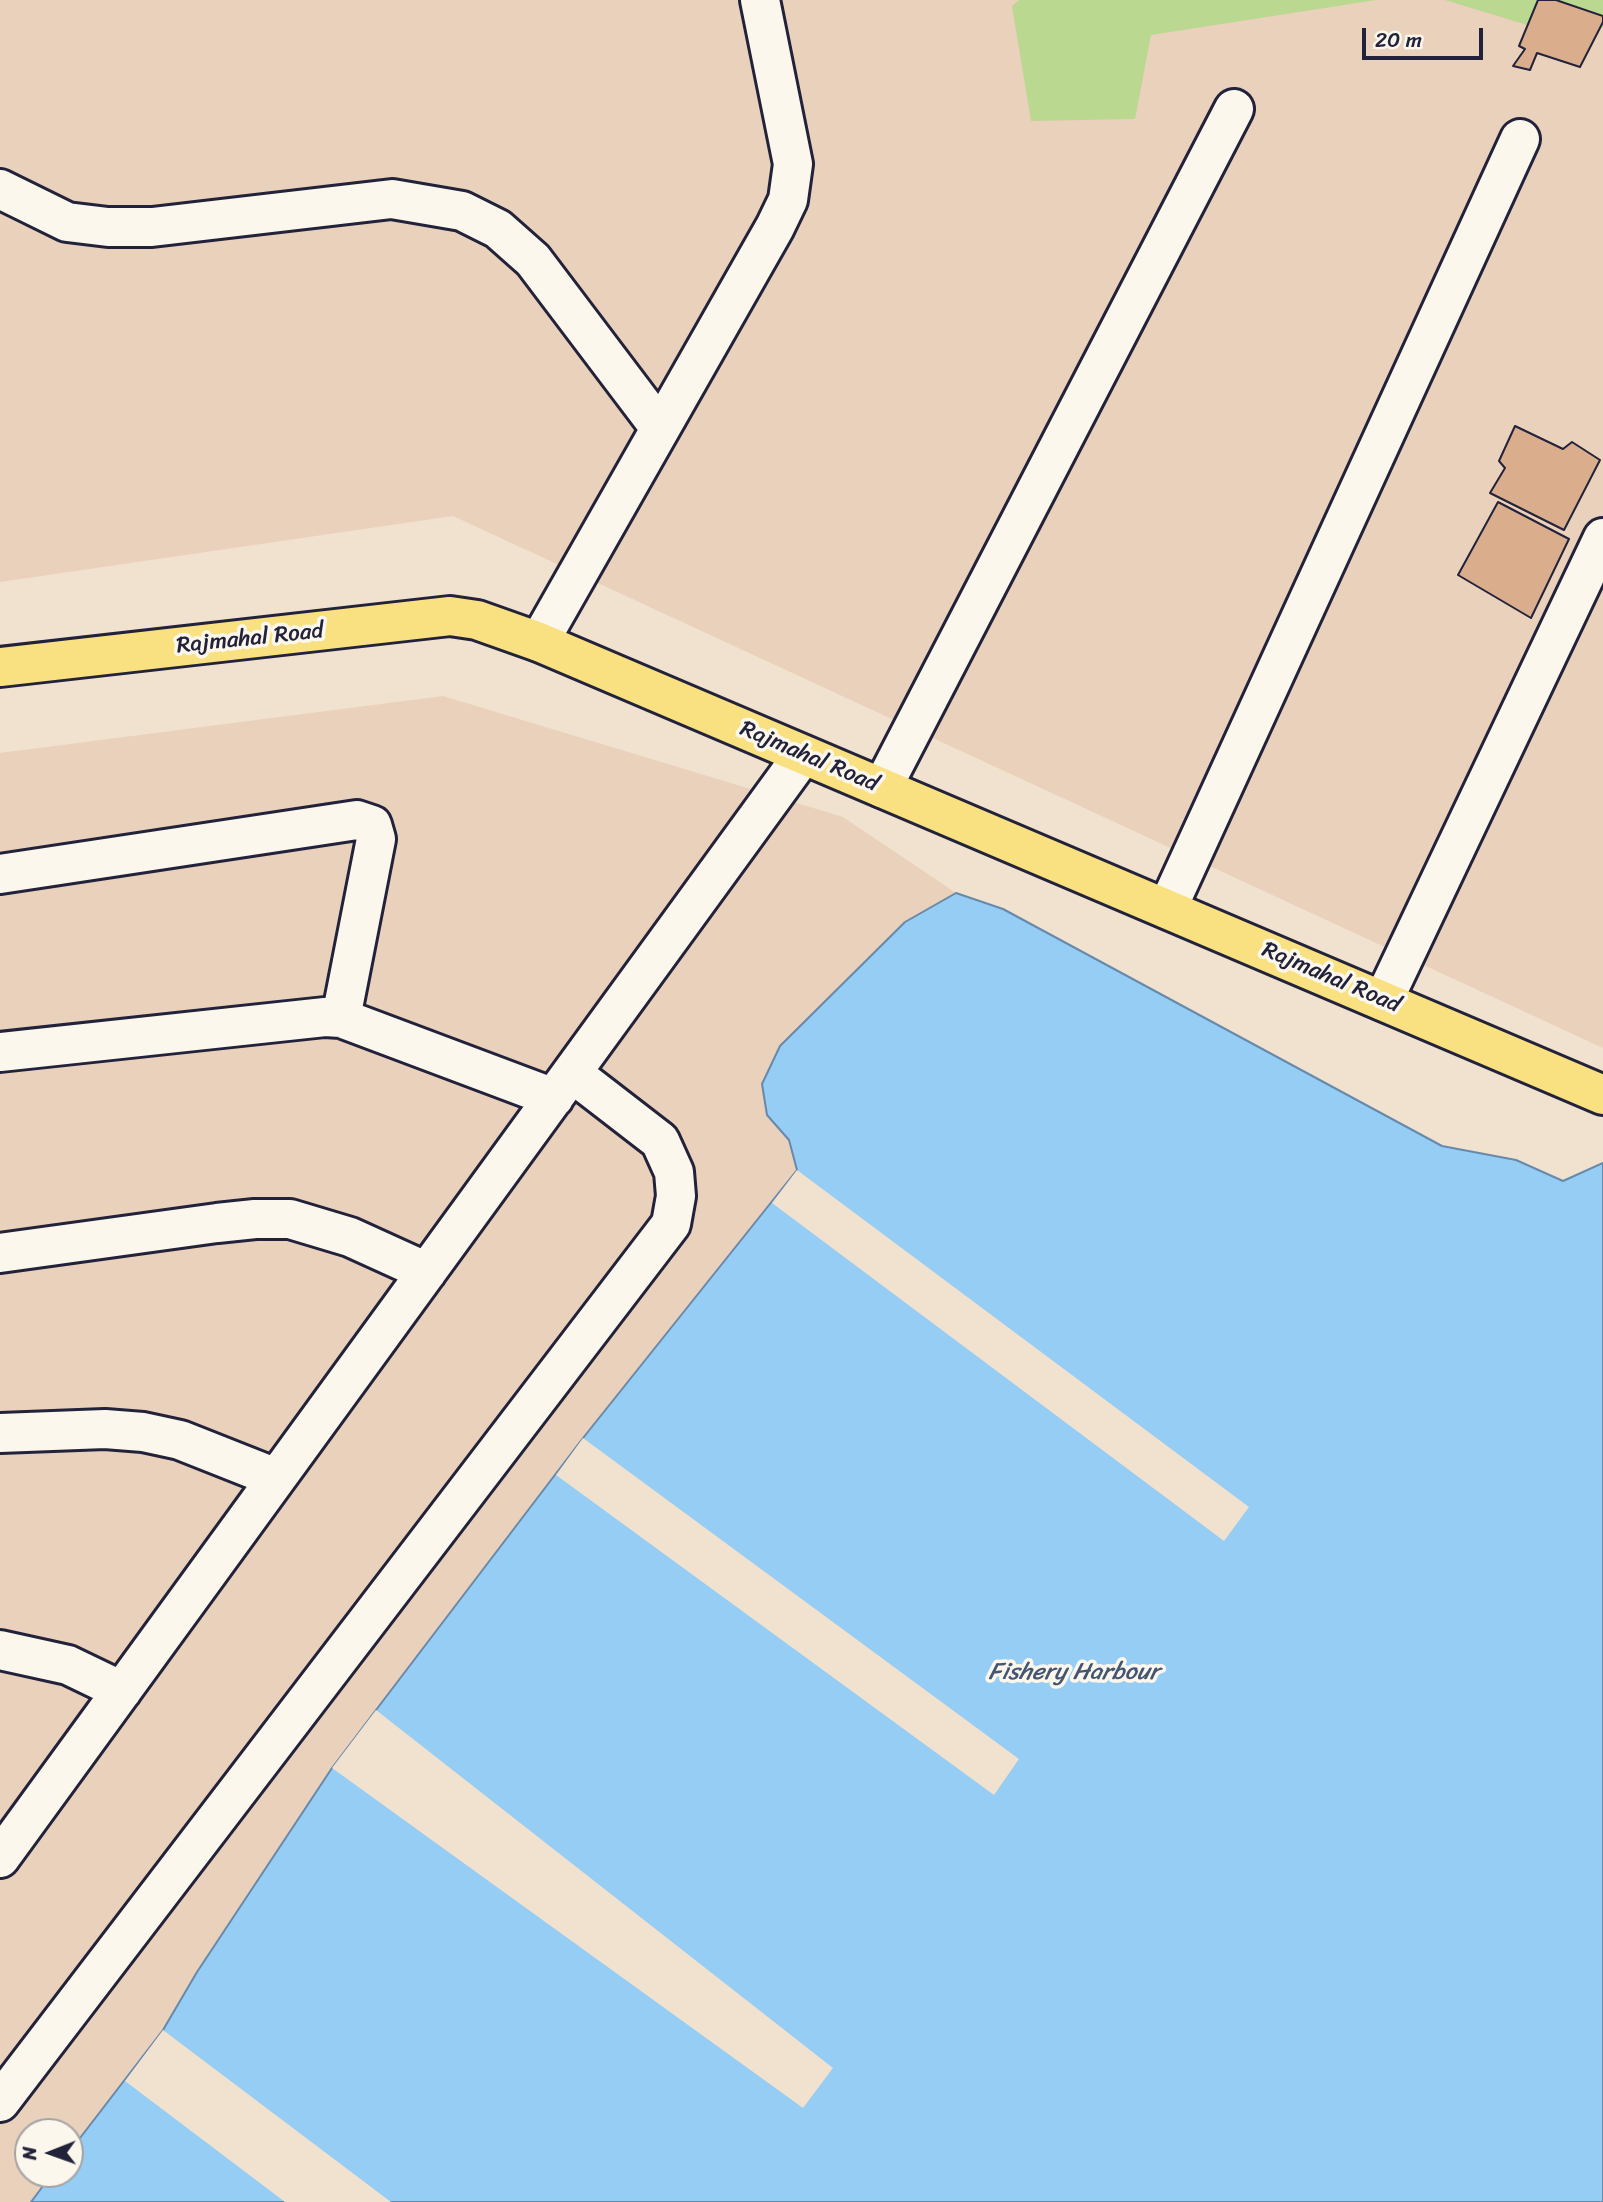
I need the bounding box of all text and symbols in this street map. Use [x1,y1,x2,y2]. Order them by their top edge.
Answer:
scale bar [1365,14,1486,58]
text: 20 m [1375,21,1422,59]
street label: Rajmahal Road [175,618,325,660]
street label: Rajmahal Road [736,715,882,799]
street label: Rajmahal Road [1258,936,1404,1020]
water label: Fishery Harbour [989,1659,1159,1687]
north arrow [14,2118,84,2188]
text: N [13,2146,46,2160]

